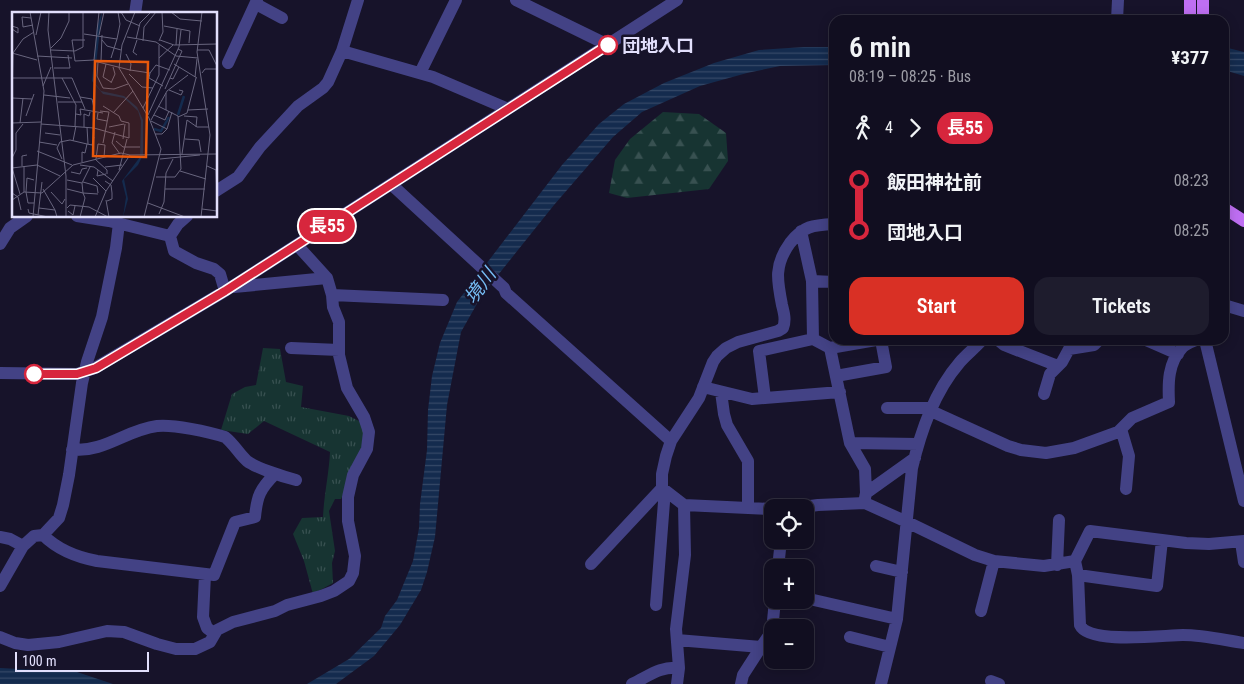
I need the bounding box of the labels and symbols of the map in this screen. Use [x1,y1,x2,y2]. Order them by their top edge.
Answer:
inset map [12,12,218,218]
marker: 団地入口 [598,35,618,55]
place label: 団地入口 [622,35,694,56]
line badge: 長55 [298,210,356,242]
water label: 境川 [460,262,502,308]
unlabelled marker [24,364,44,384]
scale bar [15,649,149,672]

